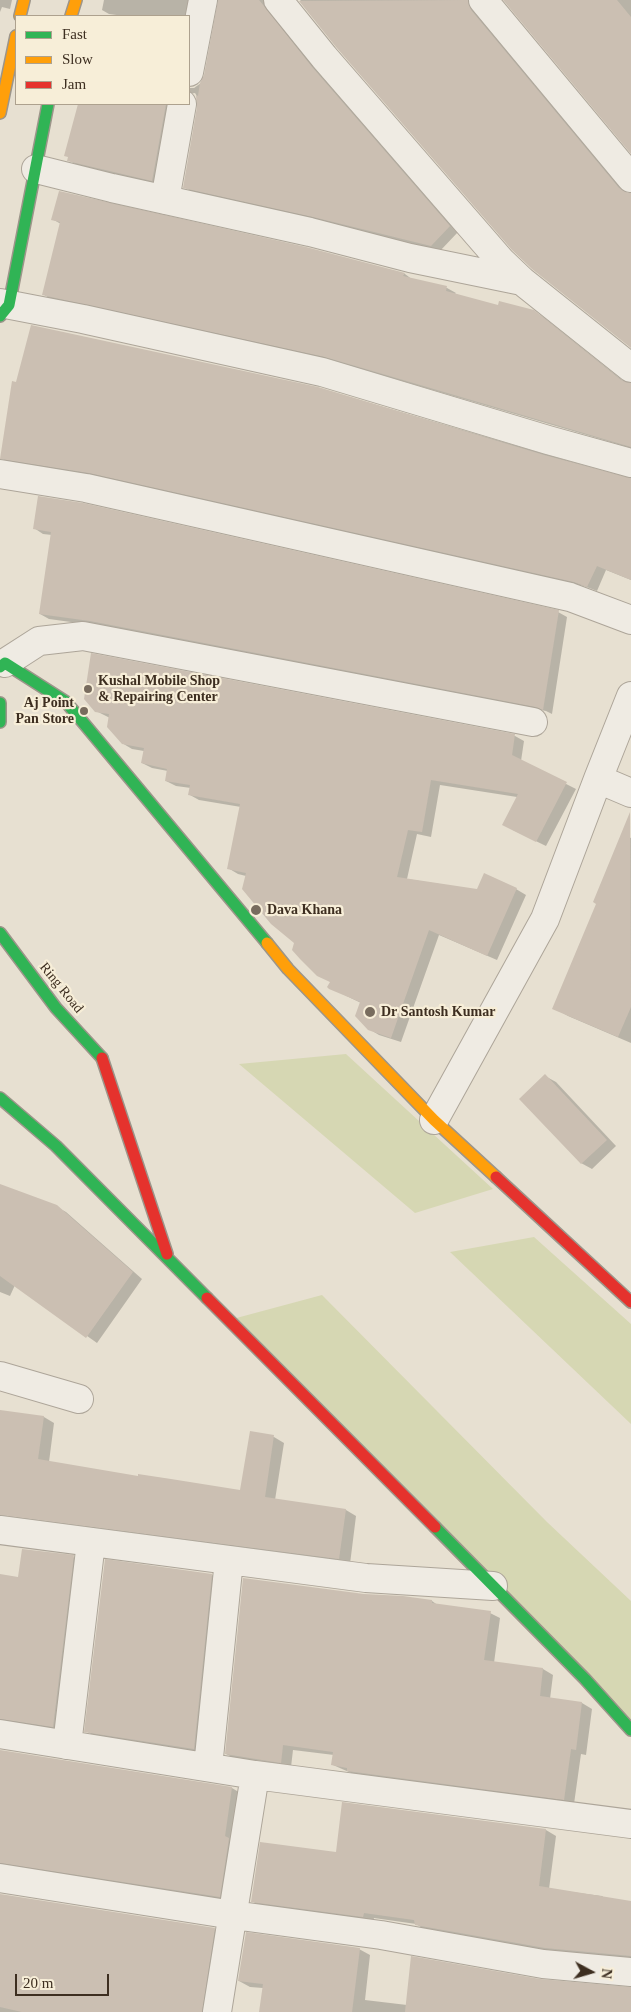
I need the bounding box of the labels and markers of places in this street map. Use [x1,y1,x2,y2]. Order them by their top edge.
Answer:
place label: Kushal Mobile Shop & Repairing Center [98,673,220,706]
marker: Kushal Mobile Shop & Repairing Center [82,683,94,695]
place label: Aj Point Pan Store [16,695,74,728]
marker: Aj Point Pan Store [78,705,90,717]
place label: Dava Khana [267,902,342,918]
marker: Dava Khana [249,903,263,917]
place label: Dr Santosh Kumar [381,1004,495,1020]
marker: Dr Santosh Kumar [363,1005,377,1019]

